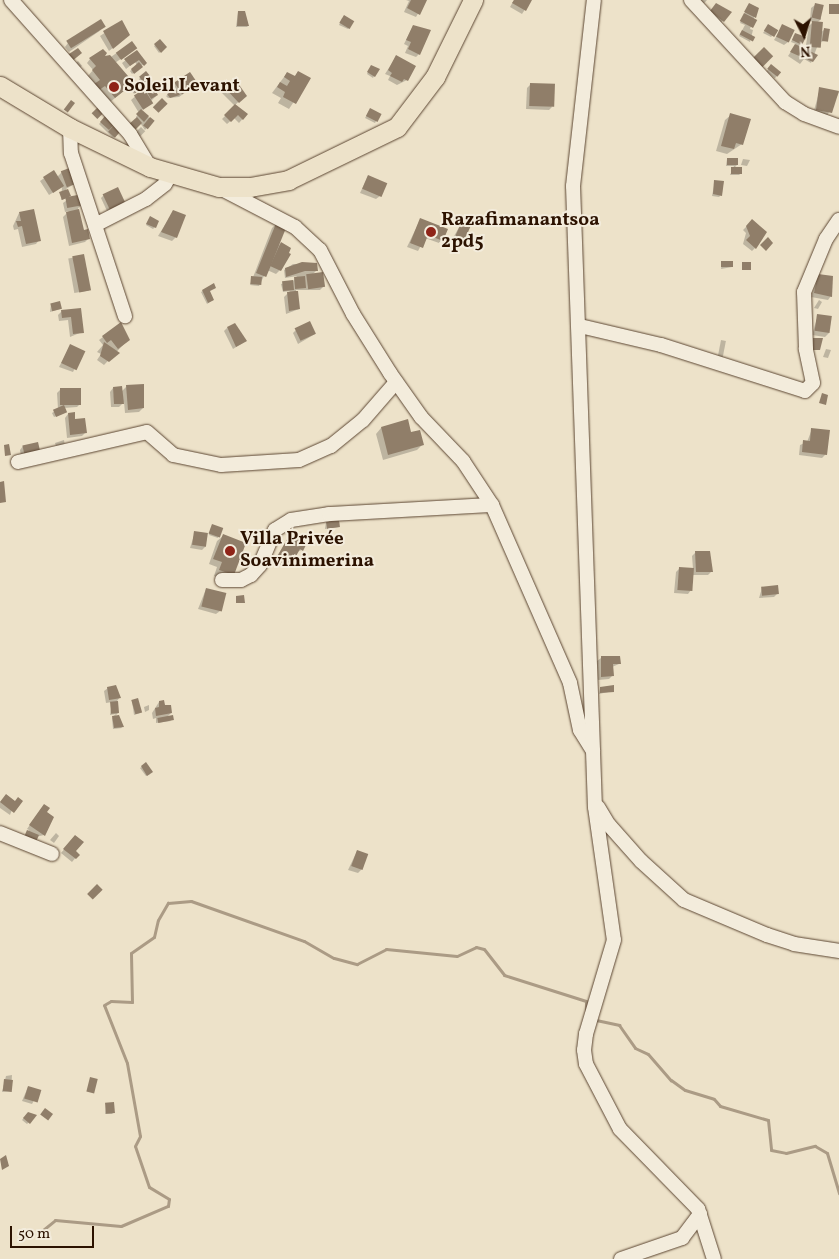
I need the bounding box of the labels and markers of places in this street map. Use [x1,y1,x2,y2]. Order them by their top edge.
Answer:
place label: Soleil Levant [124,76,240,98]
marker: Soleil Levant [108,81,120,93]
place label: Razafimanantsoa 2pd5 [441,210,600,254]
marker: Razafimanantsoa 2pd5 [425,226,437,238]
place label: Villa Privée Soavinimerina [240,529,374,573]
marker: Villa Privée Soavinimerina [224,545,236,557]

